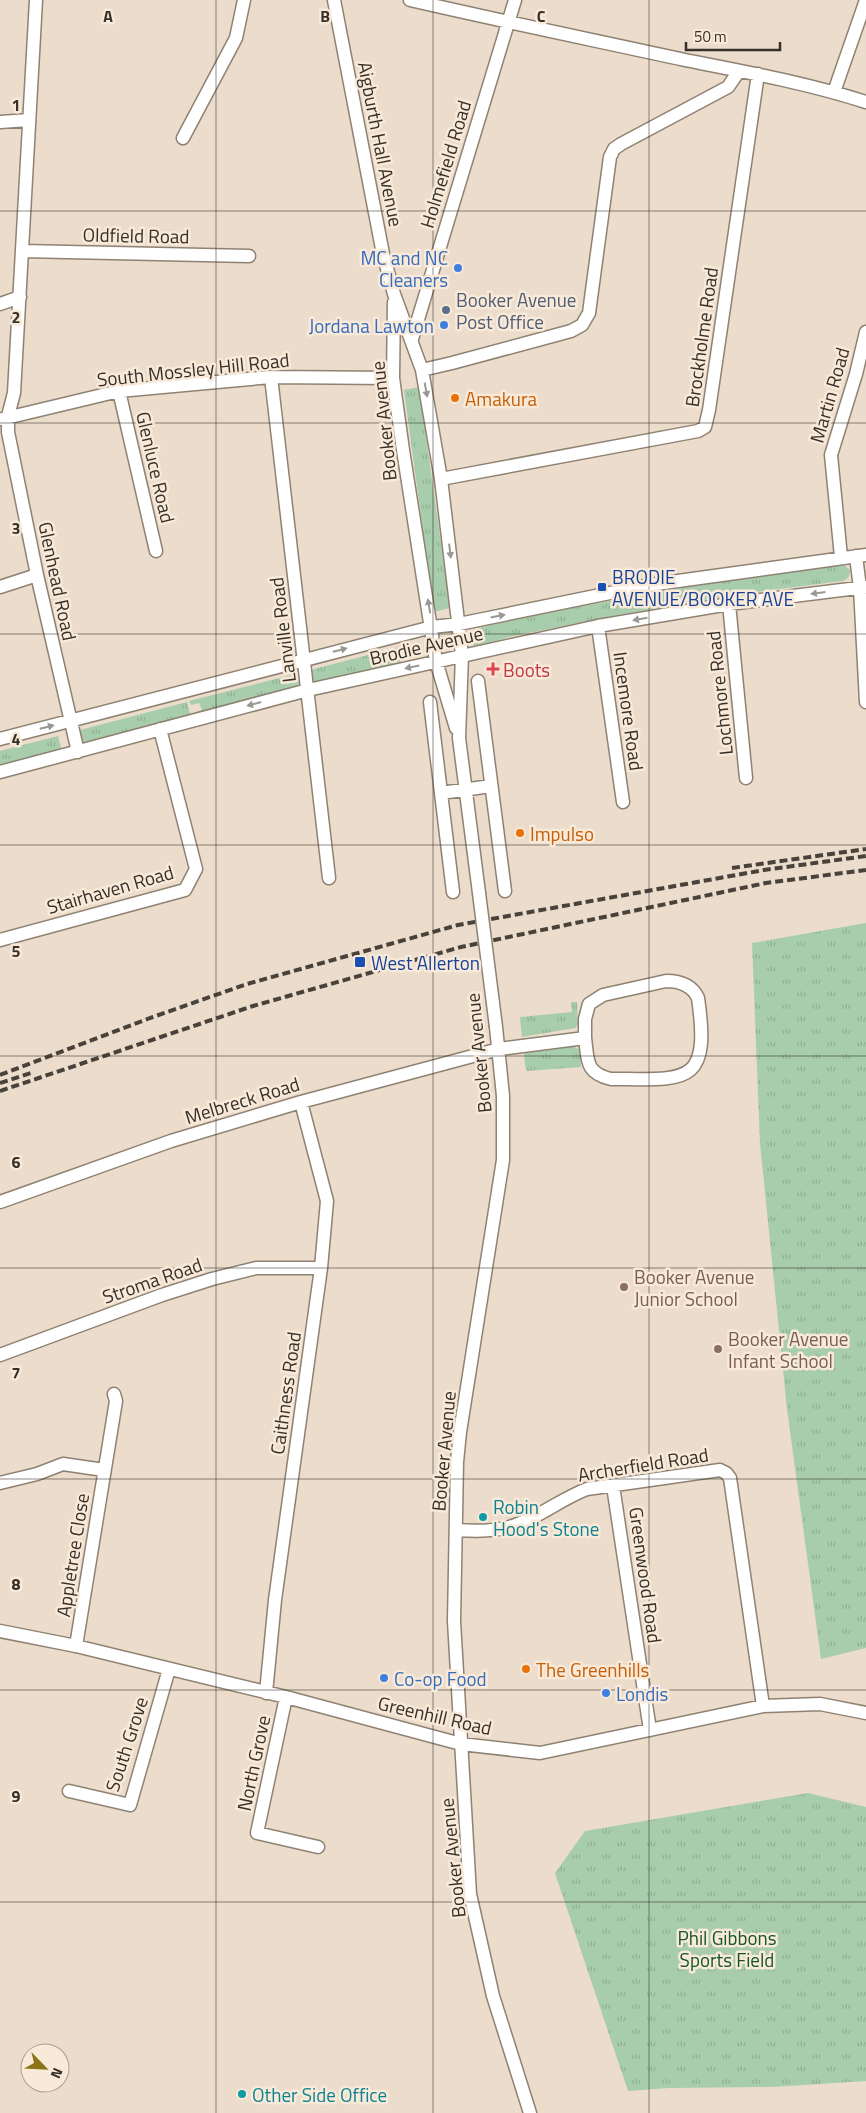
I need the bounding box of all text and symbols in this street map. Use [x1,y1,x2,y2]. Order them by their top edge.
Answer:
text: A [103,4,113,28]
text: B [320,4,330,28]
text: C [537,4,546,28]
scale bar [686,20,780,52]
text: 50 m [694,25,727,48]
street label: Aigburth Hall Avenue [351,59,411,229]
text: 1 [12,93,20,117]
street label: Holmefield Road [412,96,478,232]
street label: Oldfield Road [82,220,190,250]
place label: MC and NC Cleaners [360,243,448,294]
marker: MC and NC Cleaners [452,262,464,274]
street label: Brockholme Road [677,265,725,409]
place label: Booker Avenue Post Office [456,285,576,336]
marker: Booker Avenue Post Office [440,304,452,316]
text: 2 [12,305,20,329]
place label: Jordana Lawton [309,311,434,340]
marker: Jordana Lawton [438,319,450,331]
street label: South Mossley Hill Road [95,344,291,394]
street label: Martin Road [801,344,857,446]
street label: Booker Avenue [362,360,404,482]
one-way arrow [422,382,430,398]
place label: Amakura [465,384,537,413]
marker: Amakura [449,392,461,404]
street label: Glenluce Road [129,408,183,526]
text: 3 [12,516,20,540]
street label: Glenhead Road [31,519,85,643]
one-way arrow [446,543,454,559]
place label: BRODIE AVENUE/BOOKER AVE [612,562,794,613]
street label: Lanville Road [261,576,303,684]
marker: BRODIE AVENUE/BOOKER AVE [596,581,608,593]
one-way arrow [809,589,825,597]
one-way arrow [424,597,432,613]
one-way arrow [491,611,507,619]
one-way arrow [631,615,647,623]
street label: Brodie Avenue [366,618,486,672]
street label: Lochmore Road [698,629,740,757]
one-way arrow [332,646,347,654]
street label: Incemore Road [606,650,652,772]
place label: Boots [503,655,550,684]
one-way arrow [405,663,420,671]
marker: Boots [487,663,499,675]
one-way arrow [246,700,262,708]
one-way arrow [40,722,55,730]
text: 4 [12,727,21,751]
place label: Impulso [530,819,594,848]
marker: Impulso [514,827,526,839]
street label: Stairhaven Road [43,857,177,921]
text: 5 [12,939,21,963]
place label: West Allerton [371,948,480,977]
marker: West Allerton [353,955,367,969]
street label: Booker Avenue [457,992,499,1114]
street label: Melbreck Road [181,1069,303,1131]
text: 6 [12,1150,21,1174]
street label: Stroma Road [98,1249,206,1311]
place label: Booker Avenue Junior School [634,1262,754,1313]
marker: Booker Avenue Junior School [618,1281,630,1293]
place label: Booker Avenue Infant School [728,1324,848,1375]
street label: Caithness Road [262,1330,308,1456]
marker: Booker Avenue Infant School [712,1343,724,1355]
text: 7 [12,1361,20,1385]
street label: Booker Avenue [423,1390,463,1512]
street label: Archerfield Road [575,1439,711,1489]
street label: Appletree Close [48,1491,96,1619]
place label: Robin Hood's Stone [493,1492,599,1543]
street label: Greenwood Road [622,1505,670,1645]
marker: Robin Hood's Stone [477,1511,489,1523]
text: 8 [12,1572,21,1596]
place label: The Greenhills [536,1655,650,1684]
marker: The Greenhills [520,1663,532,1675]
place label: Co-op Food [394,1664,487,1693]
marker: Co-op Food [378,1672,390,1684]
place label: Londis [616,1679,668,1708]
marker: Londis [600,1687,612,1699]
street label: Greenhill Road [375,1688,495,1742]
street label: South Grove [97,1693,155,1795]
street label: North Grove [229,1713,277,1813]
text: 9 [12,1784,21,1808]
street label: Booker Avenue [431,1797,473,1919]
park label: Phil Gibbons Sports Field [677,1923,777,1974]
north arrow [20,2043,70,2093]
text: N [46,2065,69,2082]
place label: Other Side Office [252,2080,387,2109]
marker: Other Side Office [236,2088,248,2100]

